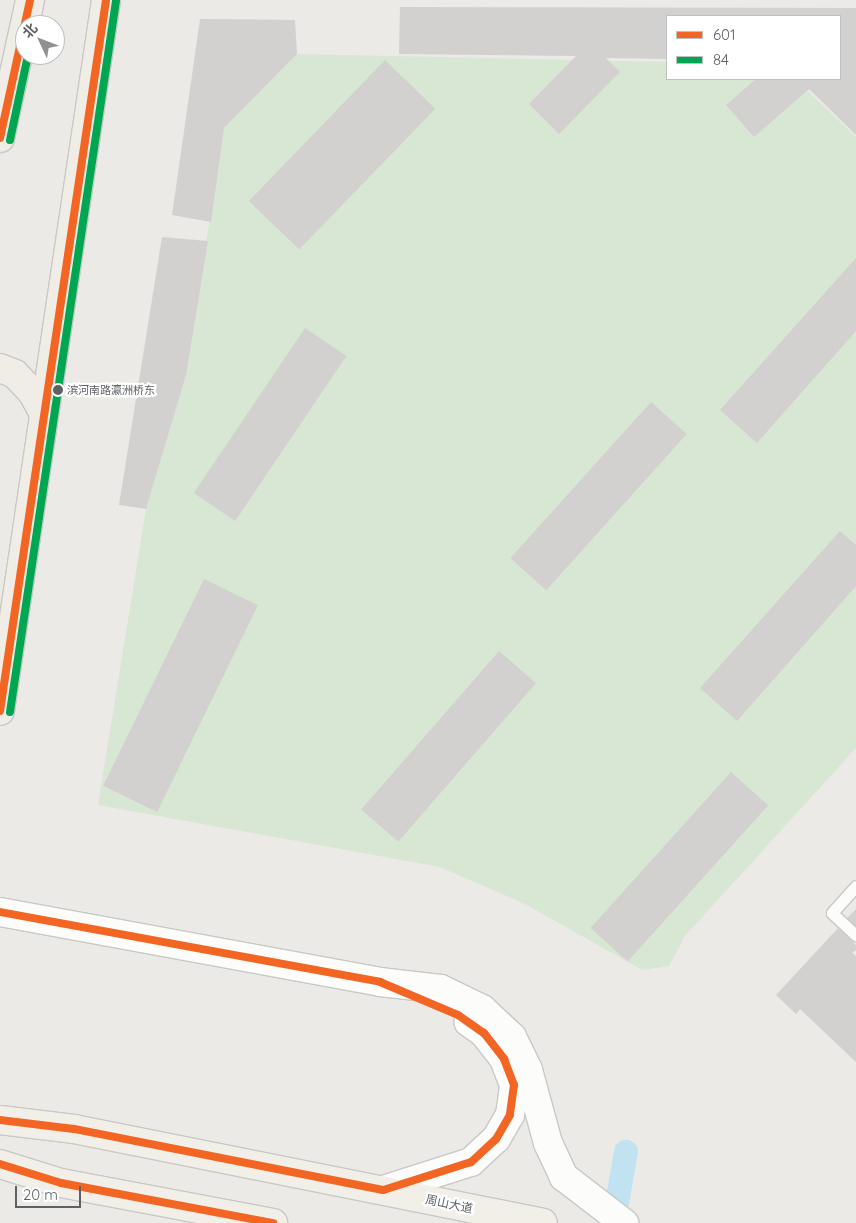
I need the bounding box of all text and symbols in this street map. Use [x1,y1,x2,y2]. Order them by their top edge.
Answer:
north arrow [15,15,65,65]
legend [666,15,841,80]
text: 北 [18,19,41,42]
text: 601 [713,25,736,44]
text: 84 [713,50,729,69]
place label: 滨河南路瀛洲桥东 [67,383,155,397]
marker: 滨河南路瀛洲桥东 [53,385,63,395]
scale bar [18,1176,84,1208]
text: 20 m [23,1185,58,1204]
street label: 周山大道 [424,1192,474,1216]

